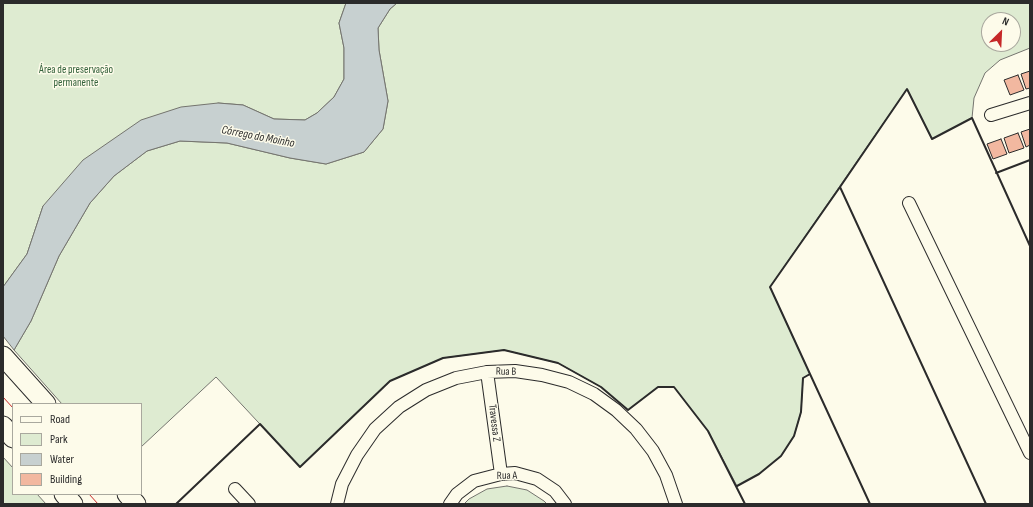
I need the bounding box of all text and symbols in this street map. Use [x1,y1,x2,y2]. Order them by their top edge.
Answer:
north arrow [981,12,1021,52]
text: N [1000,14,1011,29]
park label: Área de preservação permanente [39,63,113,89]
water label: Córrego do Moinho [220,123,296,151]
street label: Rua B [496,365,516,379]
legend [12,403,142,495]
street label: Travessa Z [485,404,503,442]
text: Road [50,412,70,427]
text: Park [50,432,68,447]
text: Water [50,452,74,467]
street label: Rua A [497,469,517,483]
text: Building [50,472,82,487]

